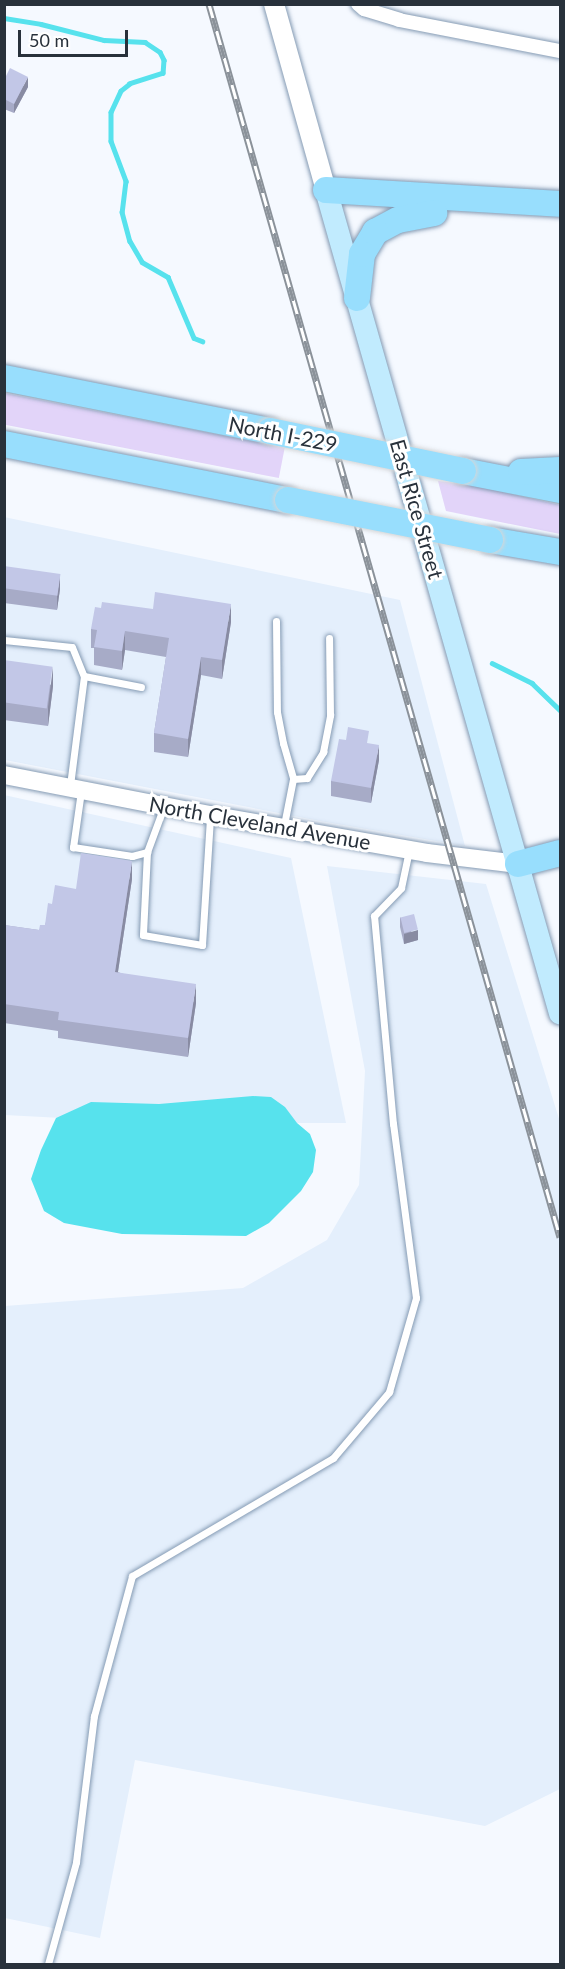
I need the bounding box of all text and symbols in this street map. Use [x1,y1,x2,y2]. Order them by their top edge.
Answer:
scale bar [21,18,130,56]
text: 50 m [29,29,69,51]
street label: North I-229 [227,411,339,457]
street label: East Rice Street [385,436,449,582]
street label: North Cleveland Avenue [147,791,373,855]

